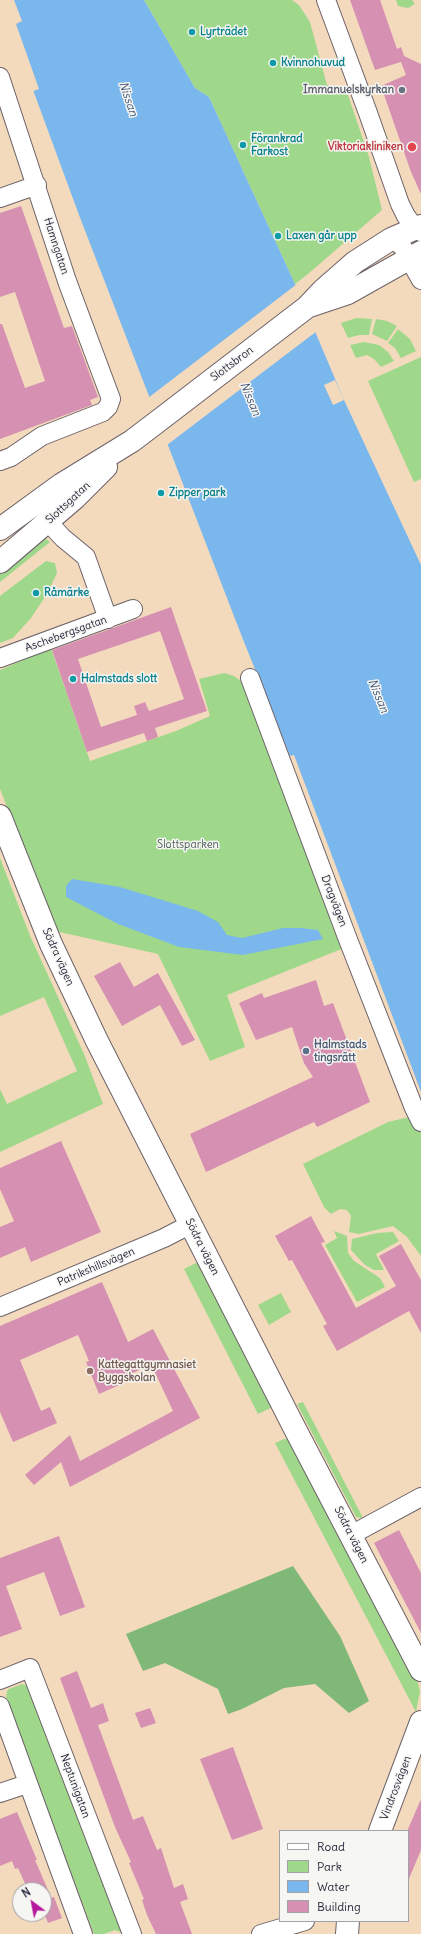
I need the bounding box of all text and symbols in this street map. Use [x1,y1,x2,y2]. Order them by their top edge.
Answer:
place label: Lyrträdet [200,25,247,39]
marker: Lyrträdet [187,27,197,37]
place label: Kvinnohuvud [281,56,345,70]
marker: Kvinnohuvud [268,58,278,68]
water label: Nissan [115,80,141,118]
place label: Immanuelskyrkan [303,83,394,97]
marker: Immanuelskyrkan [397,85,407,95]
place label: Förankrad Farkost [251,132,303,158]
marker: Förankrad Farkost [238,140,248,150]
place label: Viktoriakliniken [328,140,403,154]
marker: Viktoriakliniken [406,141,418,153]
street label: Hamngatan [41,216,71,276]
place label: Laxen går upp [286,229,357,243]
marker: Laxen går upp [273,231,283,241]
street label: Slottsbron [208,344,256,384]
water label: Nissan [236,380,264,418]
street label: Slottsgatan [43,479,93,527]
place label: Zipper park [169,486,226,500]
marker: Zipper park [156,488,166,498]
place label: Råmärke [44,586,89,600]
marker: Råmärke [31,588,41,598]
street label: Aschebergsgatan [23,613,109,655]
place label: Halmstads slott [81,672,157,686]
marker: Halmstads slott [68,674,78,684]
water label: Nissan [364,677,392,715]
park label: Slottsparken [157,838,219,852]
street label: Dragvägen [318,873,350,929]
street label: Södra vägen [39,926,77,988]
place label: Halmstads tingsrätt [314,1038,367,1064]
marker: Halmstads tingsrätt [301,1046,311,1056]
street label: Södra vägen [182,1216,222,1278]
street label: Patrikshillsvägen [55,1245,137,1289]
place label: Kattegattgymnasiet Byggskolan [98,1358,196,1384]
marker: Kattegattgymnasiet Byggskolan [85,1366,95,1376]
street label: Södra vägen [331,1504,371,1566]
street label: Neptunigatan [57,1752,93,1820]
street label: Vindrosvägen [378,1754,414,1822]
legend [279,1830,409,1922]
text: Road [317,1839,345,1854]
text: Park [317,1859,342,1874]
text: Water [317,1879,350,1894]
north arrow [12,1882,52,1922]
text: N [19,1885,33,1901]
text: Building [317,1899,361,1914]

